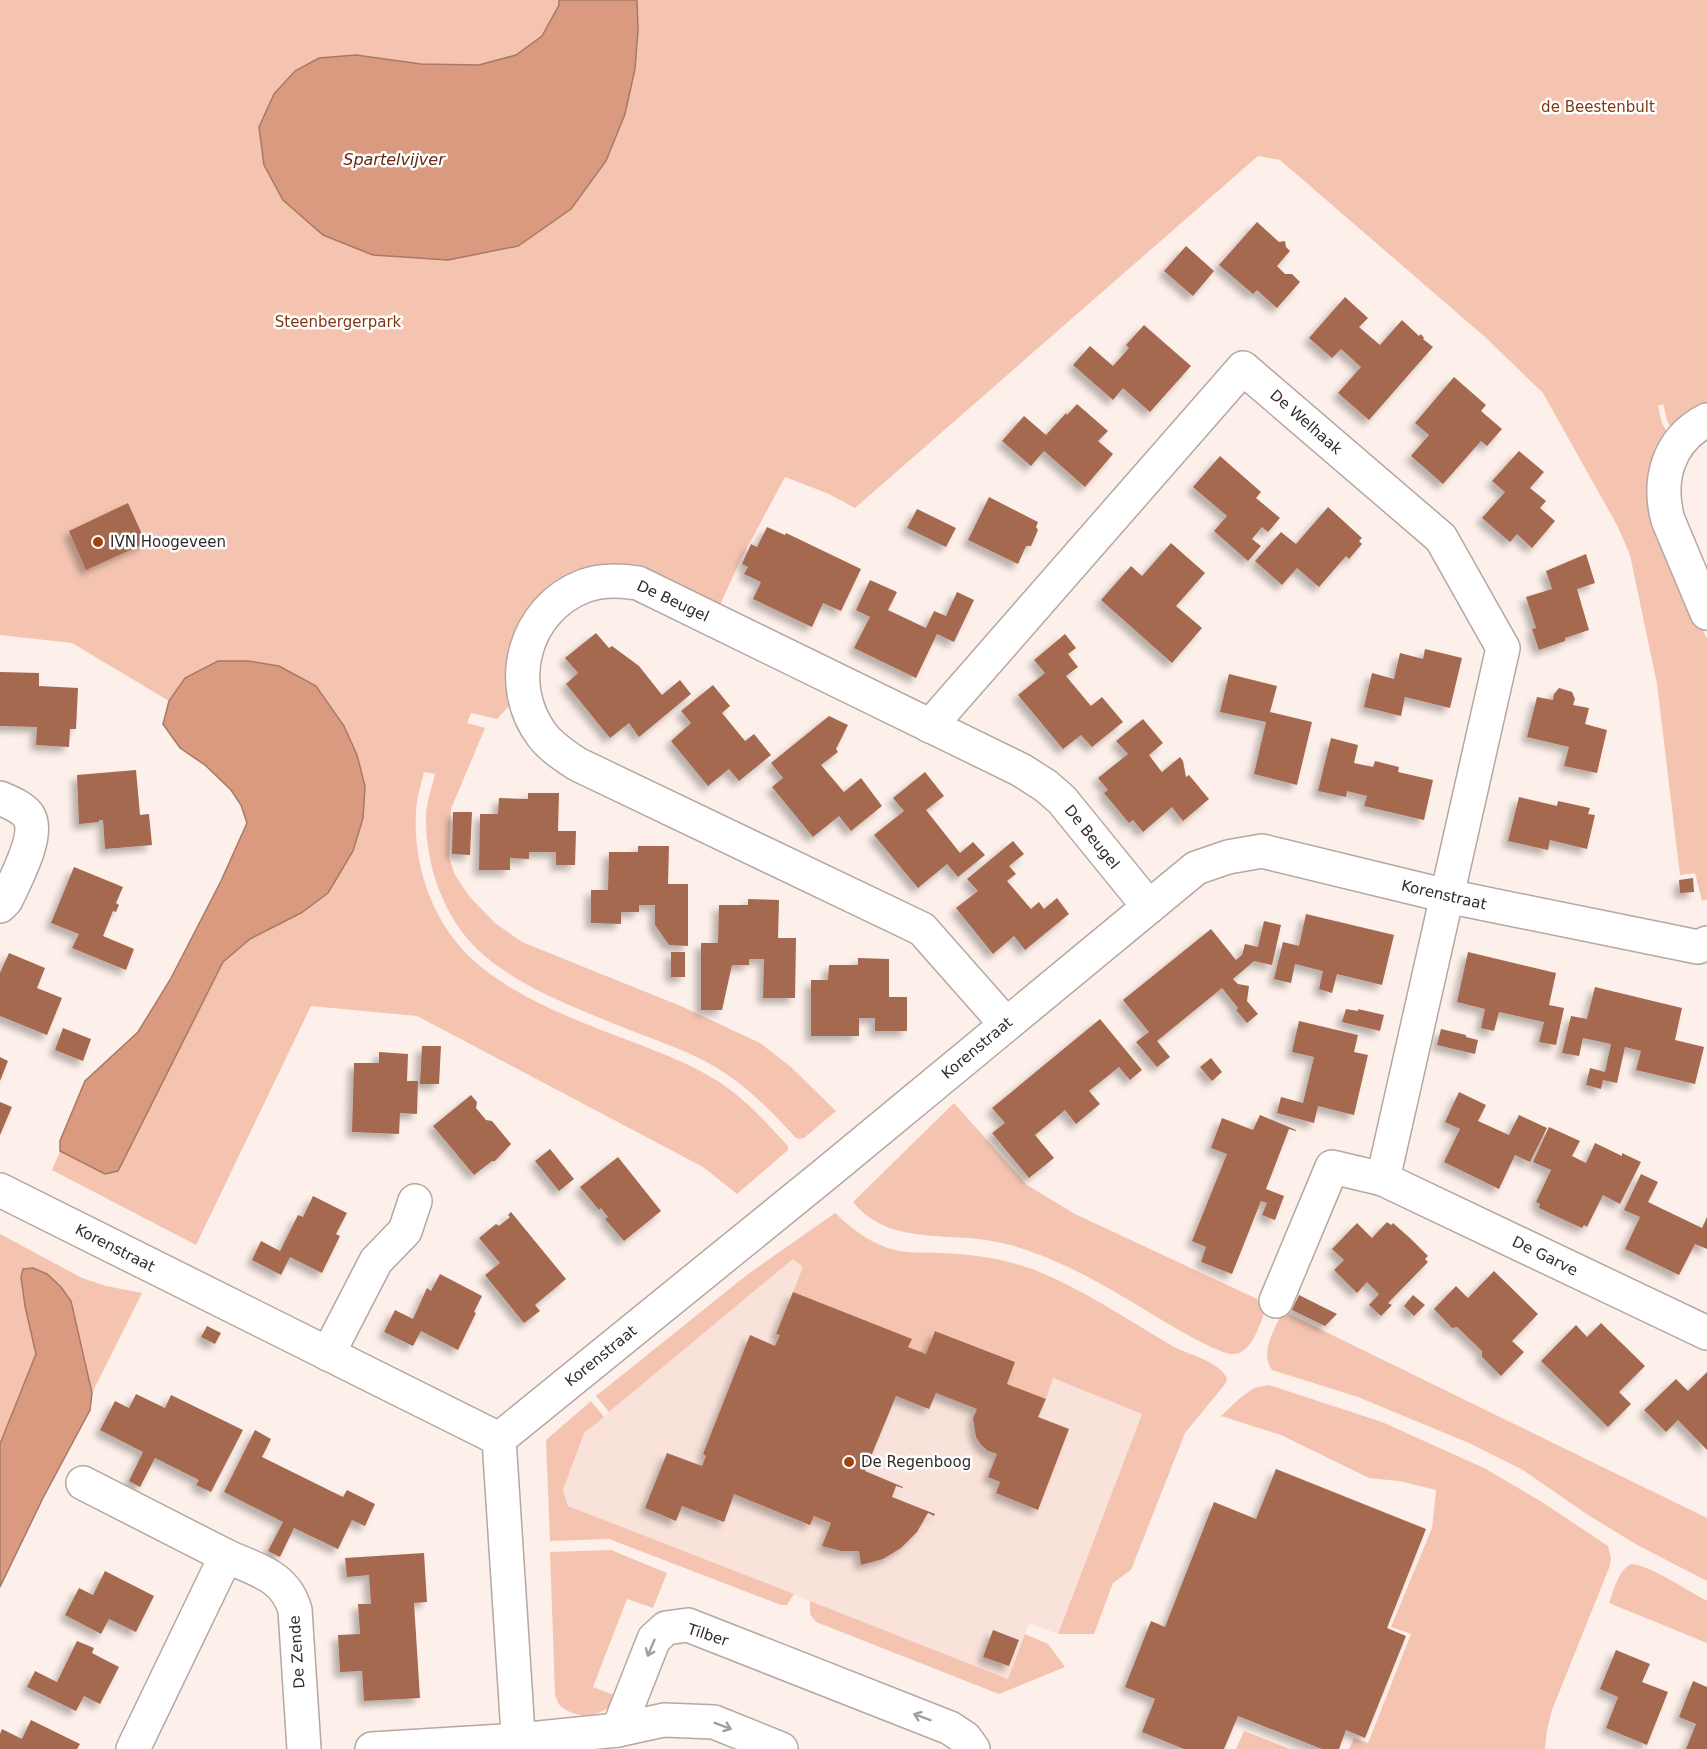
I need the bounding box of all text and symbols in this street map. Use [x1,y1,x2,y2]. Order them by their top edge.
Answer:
park label: de Beestenbult [1541,98,1655,116]
water label: Spartelvijver [343,150,446,169]
park label: Steenbergerpark [275,313,402,331]
street label: De Welhaak [1266,386,1346,458]
place label: IVN Hoogeveen [110,533,226,551]
marker: IVN Hoogeveen [91,535,105,549]
street label: De Beugel [634,576,712,626]
street label: De Beugel [1061,801,1123,873]
street label: Korenstraat [1400,876,1489,914]
street label: Korenstraat [938,1013,1016,1083]
street label: Korenstraat [72,1220,158,1276]
street label: De Garve [1509,1232,1581,1280]
street label: Korenstraat [562,1322,641,1390]
place label: De Regenboog [861,1453,971,1471]
marker: De Regenboog [842,1455,856,1469]
street label: De Zende [285,1615,309,1689]
street label: Tilber [684,1620,732,1650]
one-way arrow [645,1638,656,1657]
one-way arrow [914,1711,932,1722]
one-way arrow [713,1721,732,1732]

